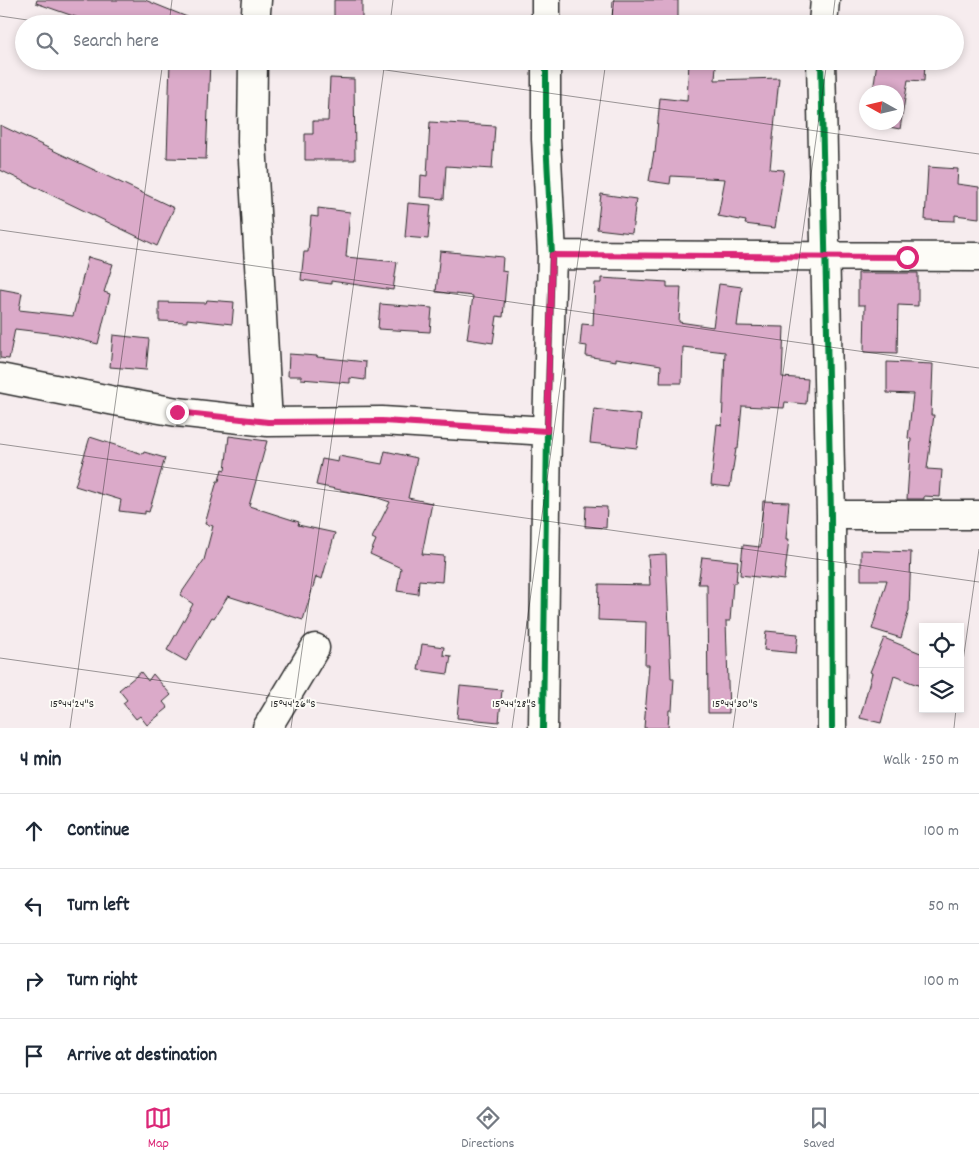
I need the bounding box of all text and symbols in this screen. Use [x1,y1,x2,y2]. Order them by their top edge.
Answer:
search box [15,15,964,70]
icon: search [33,29,61,57]
text: Search here [73,29,159,56]
north arrow [859,85,904,130]
route start [896,246,919,269]
route end [166,401,189,424]
map controls [919,623,964,713]
button: locate [919,623,964,668]
button: layers [919,668,964,713]
text: 15°44'24"S [50,696,94,713]
text: 15°44'26"S [270,696,316,713]
text: 15°44'28"S [492,696,536,713]
text: 15°44'30"S [712,696,758,713]
text: 4 min [20,746,62,776]
text: Walk · 250 m [883,749,959,772]
icon: ahead [20,817,48,845]
text: Continue [67,818,129,845]
text: 100 m [923,820,959,843]
icon: left [20,892,48,920]
text: Turn left [67,893,130,920]
text: 50 m [928,895,959,918]
icon: right [20,967,48,995]
text: Turn right [67,968,138,995]
text: 100 m [923,970,959,993]
icon: arrive [20,1042,48,1070]
text: Arrive at destination [67,1043,217,1070]
tab: Map [144,1104,172,1154]
tab: Directions [461,1104,514,1154]
tab: Saved [803,1104,835,1154]

